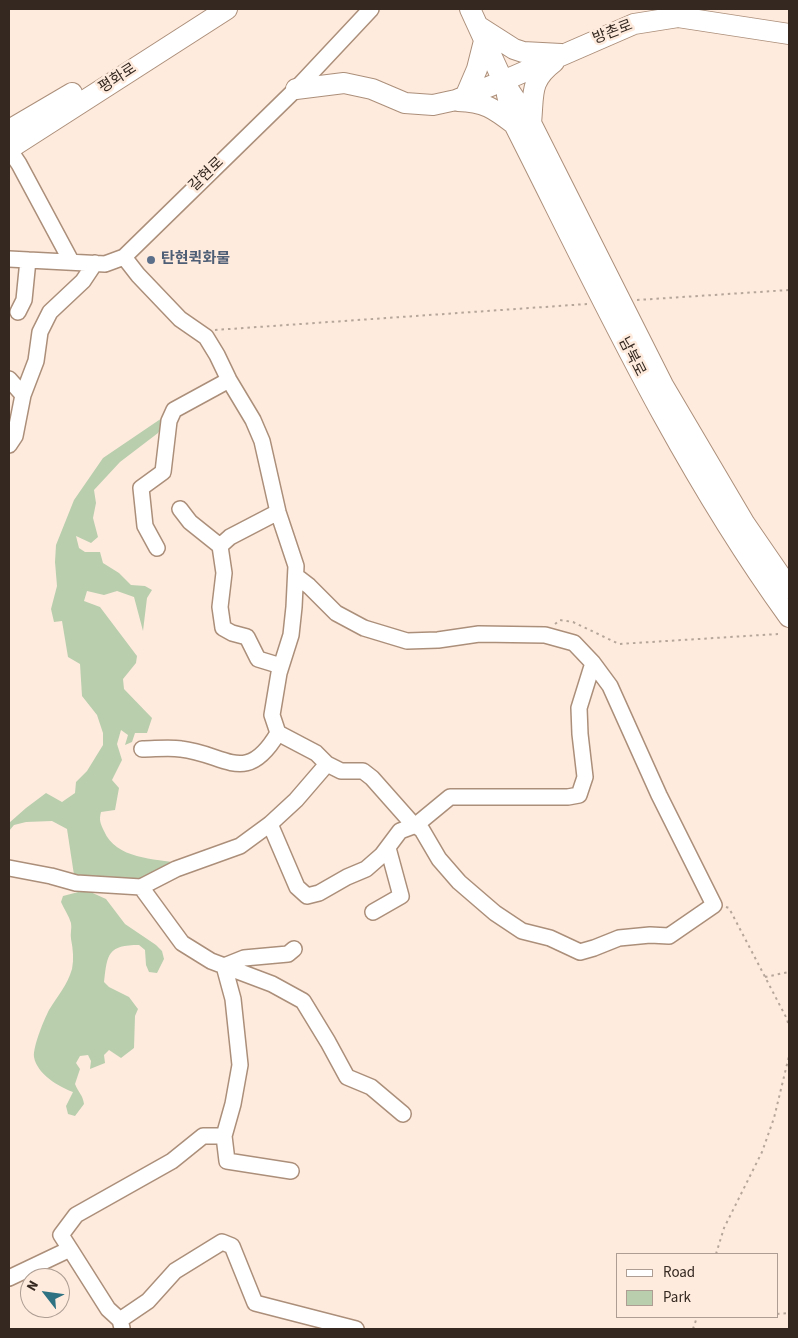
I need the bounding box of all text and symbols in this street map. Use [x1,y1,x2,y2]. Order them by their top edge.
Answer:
street label: 방촌로 [590,17,636,49]
street label: 평화로 [96,60,140,98]
street label: 갈현로 [186,154,228,196]
place label: 탄현퀵화물 [161,251,230,269]
marker: 탄현퀵화물 [145,254,157,266]
street label: 남북로 [614,334,648,380]
legend [616,1253,778,1318]
text: Road [663,1262,695,1283]
north arrow [20,1268,70,1318]
text: N [22,1277,44,1295]
text: Park [663,1287,691,1308]

